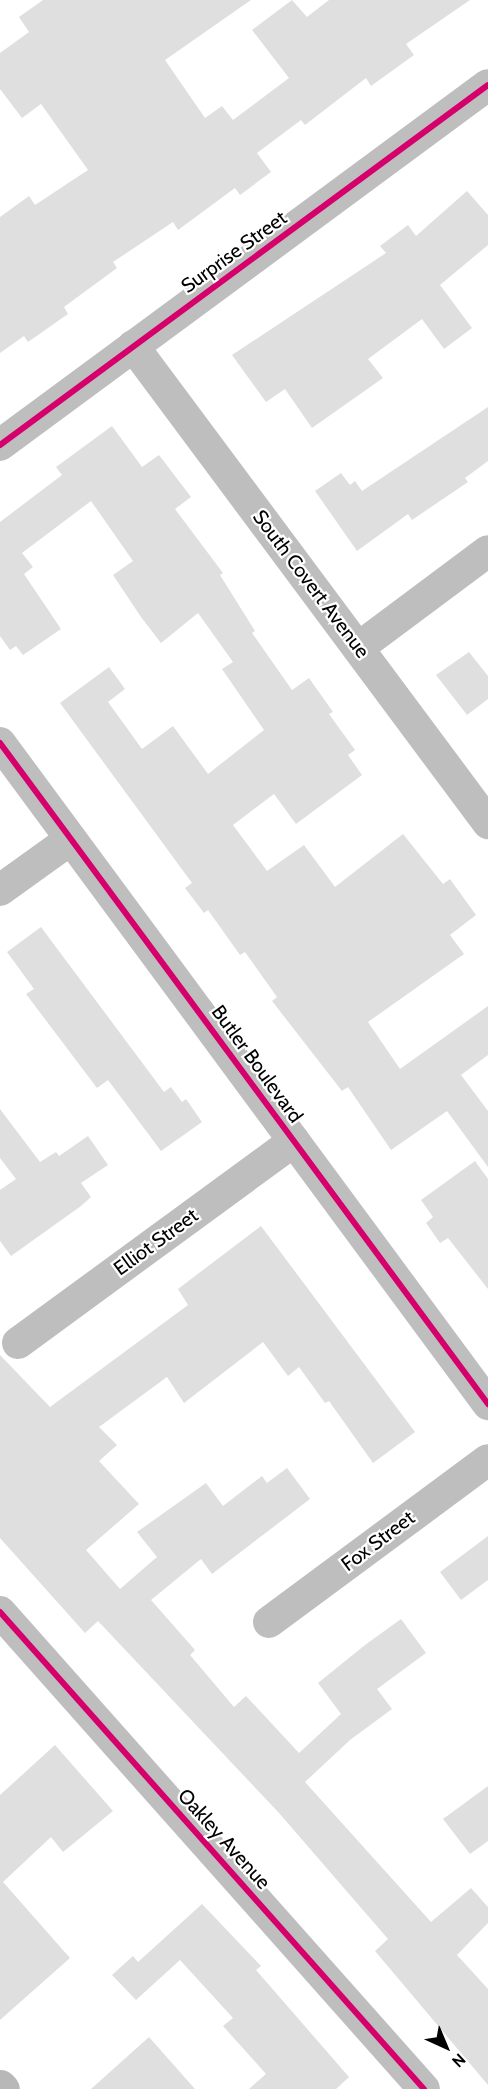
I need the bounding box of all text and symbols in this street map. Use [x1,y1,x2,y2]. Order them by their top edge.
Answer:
street label: Surprise Street [177,206,291,298]
street label: South Covert Avenue [248,505,374,663]
street label: Butler Boulevard [206,1001,308,1127]
street label: Elliot Street [109,1203,203,1281]
street label: Fox Street [337,1506,419,1576]
street label: Oakley Avenue [173,1784,275,1894]
north arrow [416,2017,476,2077]
text: N [448,2050,470,2071]

